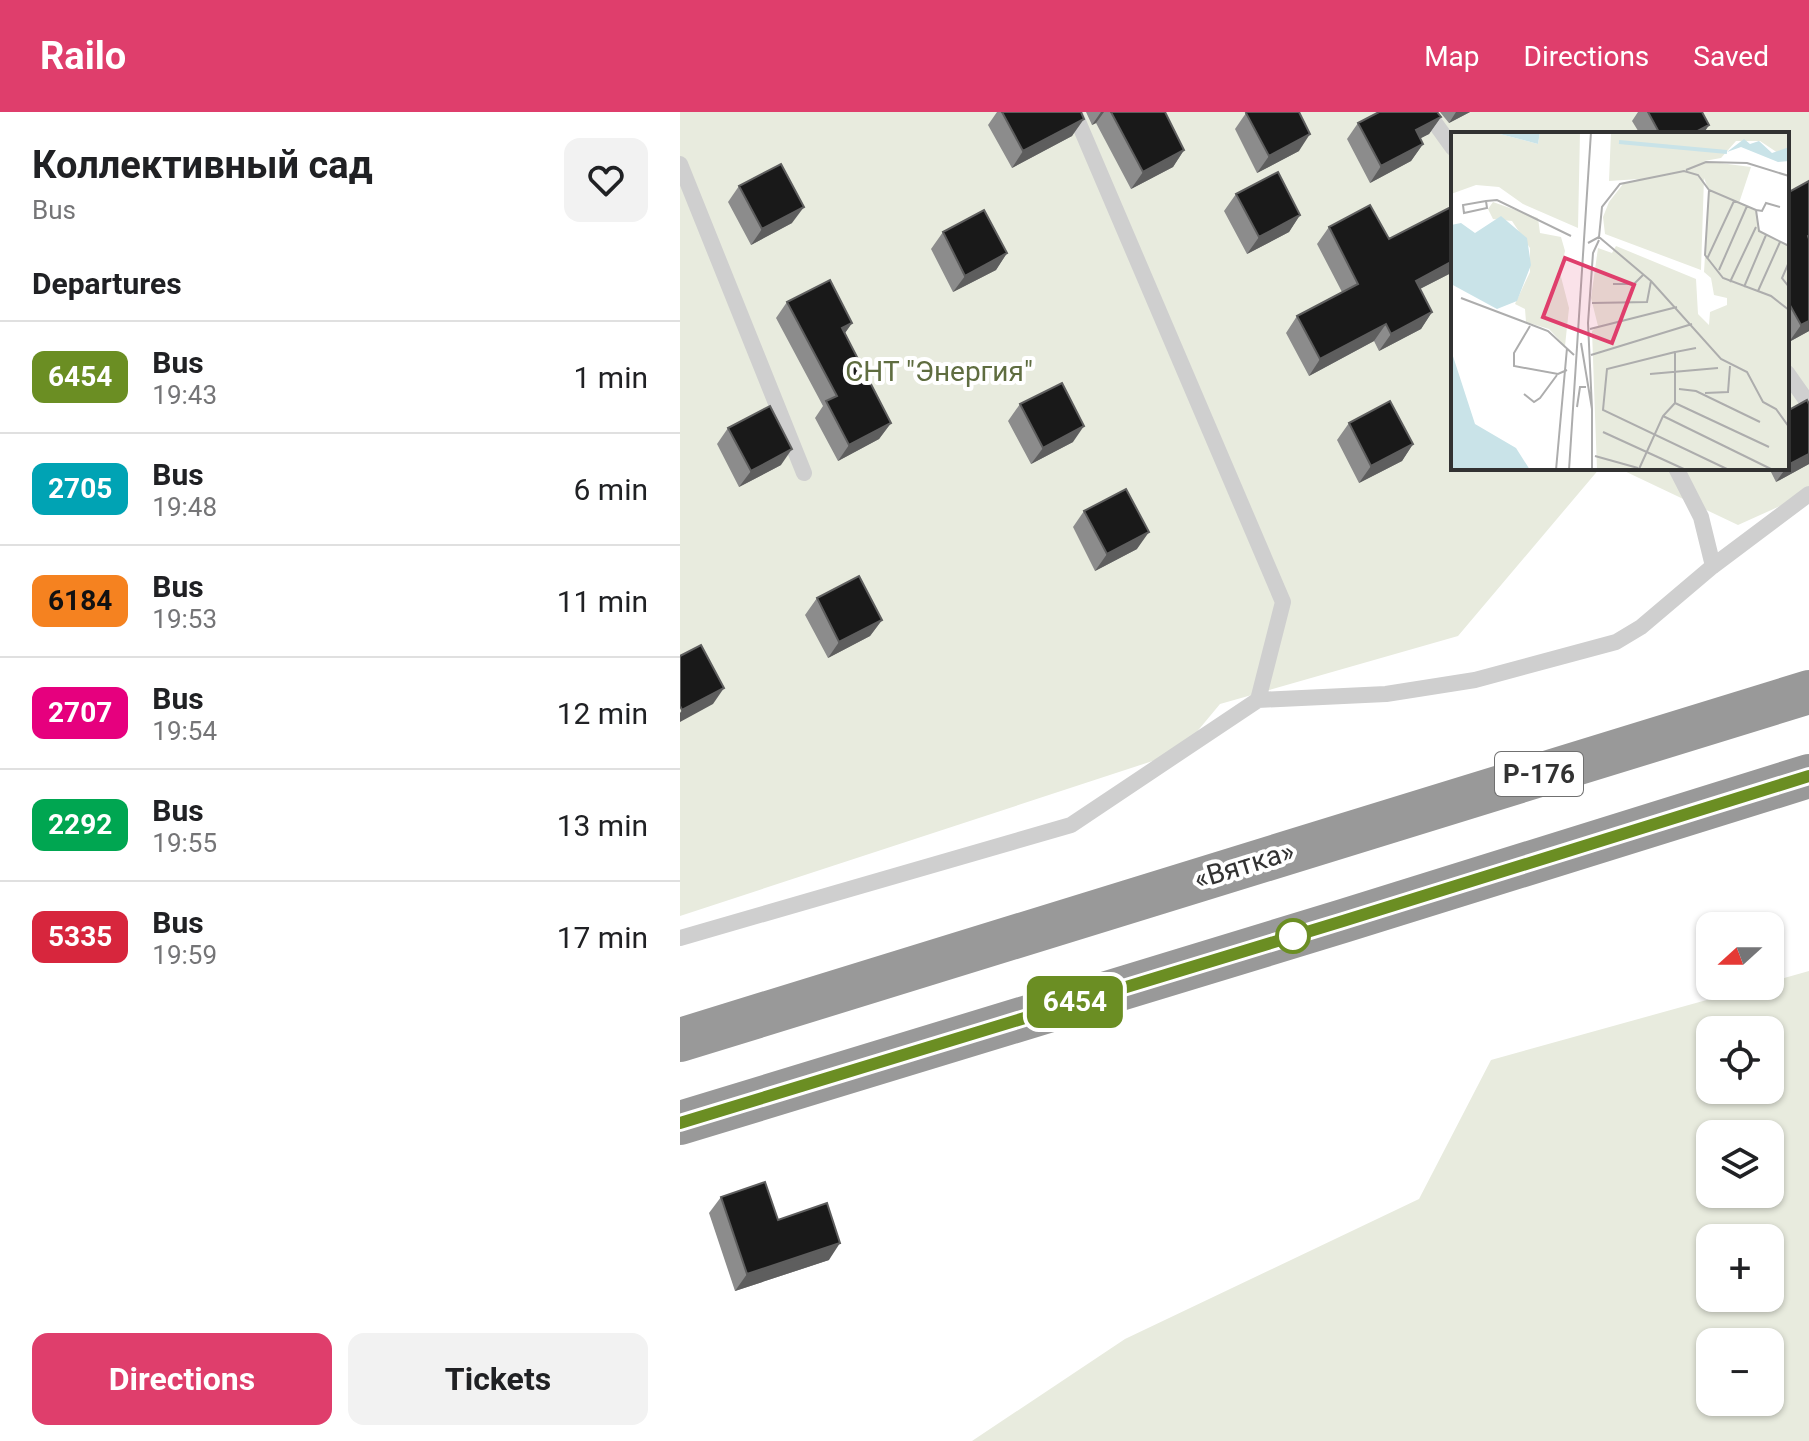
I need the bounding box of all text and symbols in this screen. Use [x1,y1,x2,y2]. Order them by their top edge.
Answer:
text: Railo [40,34,126,78]
text: Map [1424,40,1480,73]
text: Directions [1524,40,1649,73]
text: Saved [1693,40,1769,73]
inset map [1451,132,1789,470]
button: heart [564,138,648,222]
text: Коллективный сад [32,143,373,187]
text: Bus [32,195,76,225]
text: Departures [32,266,182,301]
text: Bus [152,345,204,380]
park label: СНТ "Энергия" [845,355,1033,388]
text: 6454 [48,360,112,393]
text: 1 min [574,360,648,395]
text: 19:43 [152,380,217,410]
text: Bus [152,457,204,492]
text: 2705 [48,472,112,505]
text: 6 min [574,472,648,507]
text: 19:48 [152,492,217,522]
text: Bus [152,569,204,604]
text: 6184 [48,584,112,617]
text: 11 min [557,584,648,619]
text: 19:53 [152,604,217,634]
text: Bus [152,681,204,716]
text: 2707 [48,696,112,729]
text: 12 min [557,696,648,731]
text: 19:54 [152,716,217,746]
road number: Р-176 [1495,752,1583,796]
text: Bus [152,793,204,828]
text: 2292 [48,808,112,841]
text: 13 min [557,808,648,843]
text: 19:55 [152,828,217,858]
street label: «Вятка» [1190,834,1298,896]
text: Bus [152,905,204,940]
north arrow [1696,912,1784,1000]
map controls [1696,912,1784,1416]
unlabelled marker [1276,919,1310,953]
text: 5335 [48,920,112,953]
text: 17 min [557,920,648,955]
text: 19:59 [152,940,217,970]
line badge: 6454 [1019,976,1131,1028]
text: 6454 [1043,985,1107,1018]
button: locate [1696,1016,1784,1104]
button: layers [1696,1120,1784,1208]
button: + [1696,1224,1784,1312]
button: − [1696,1328,1784,1416]
button: Directions [32,1333,332,1425]
button: Tickets [348,1333,648,1425]

